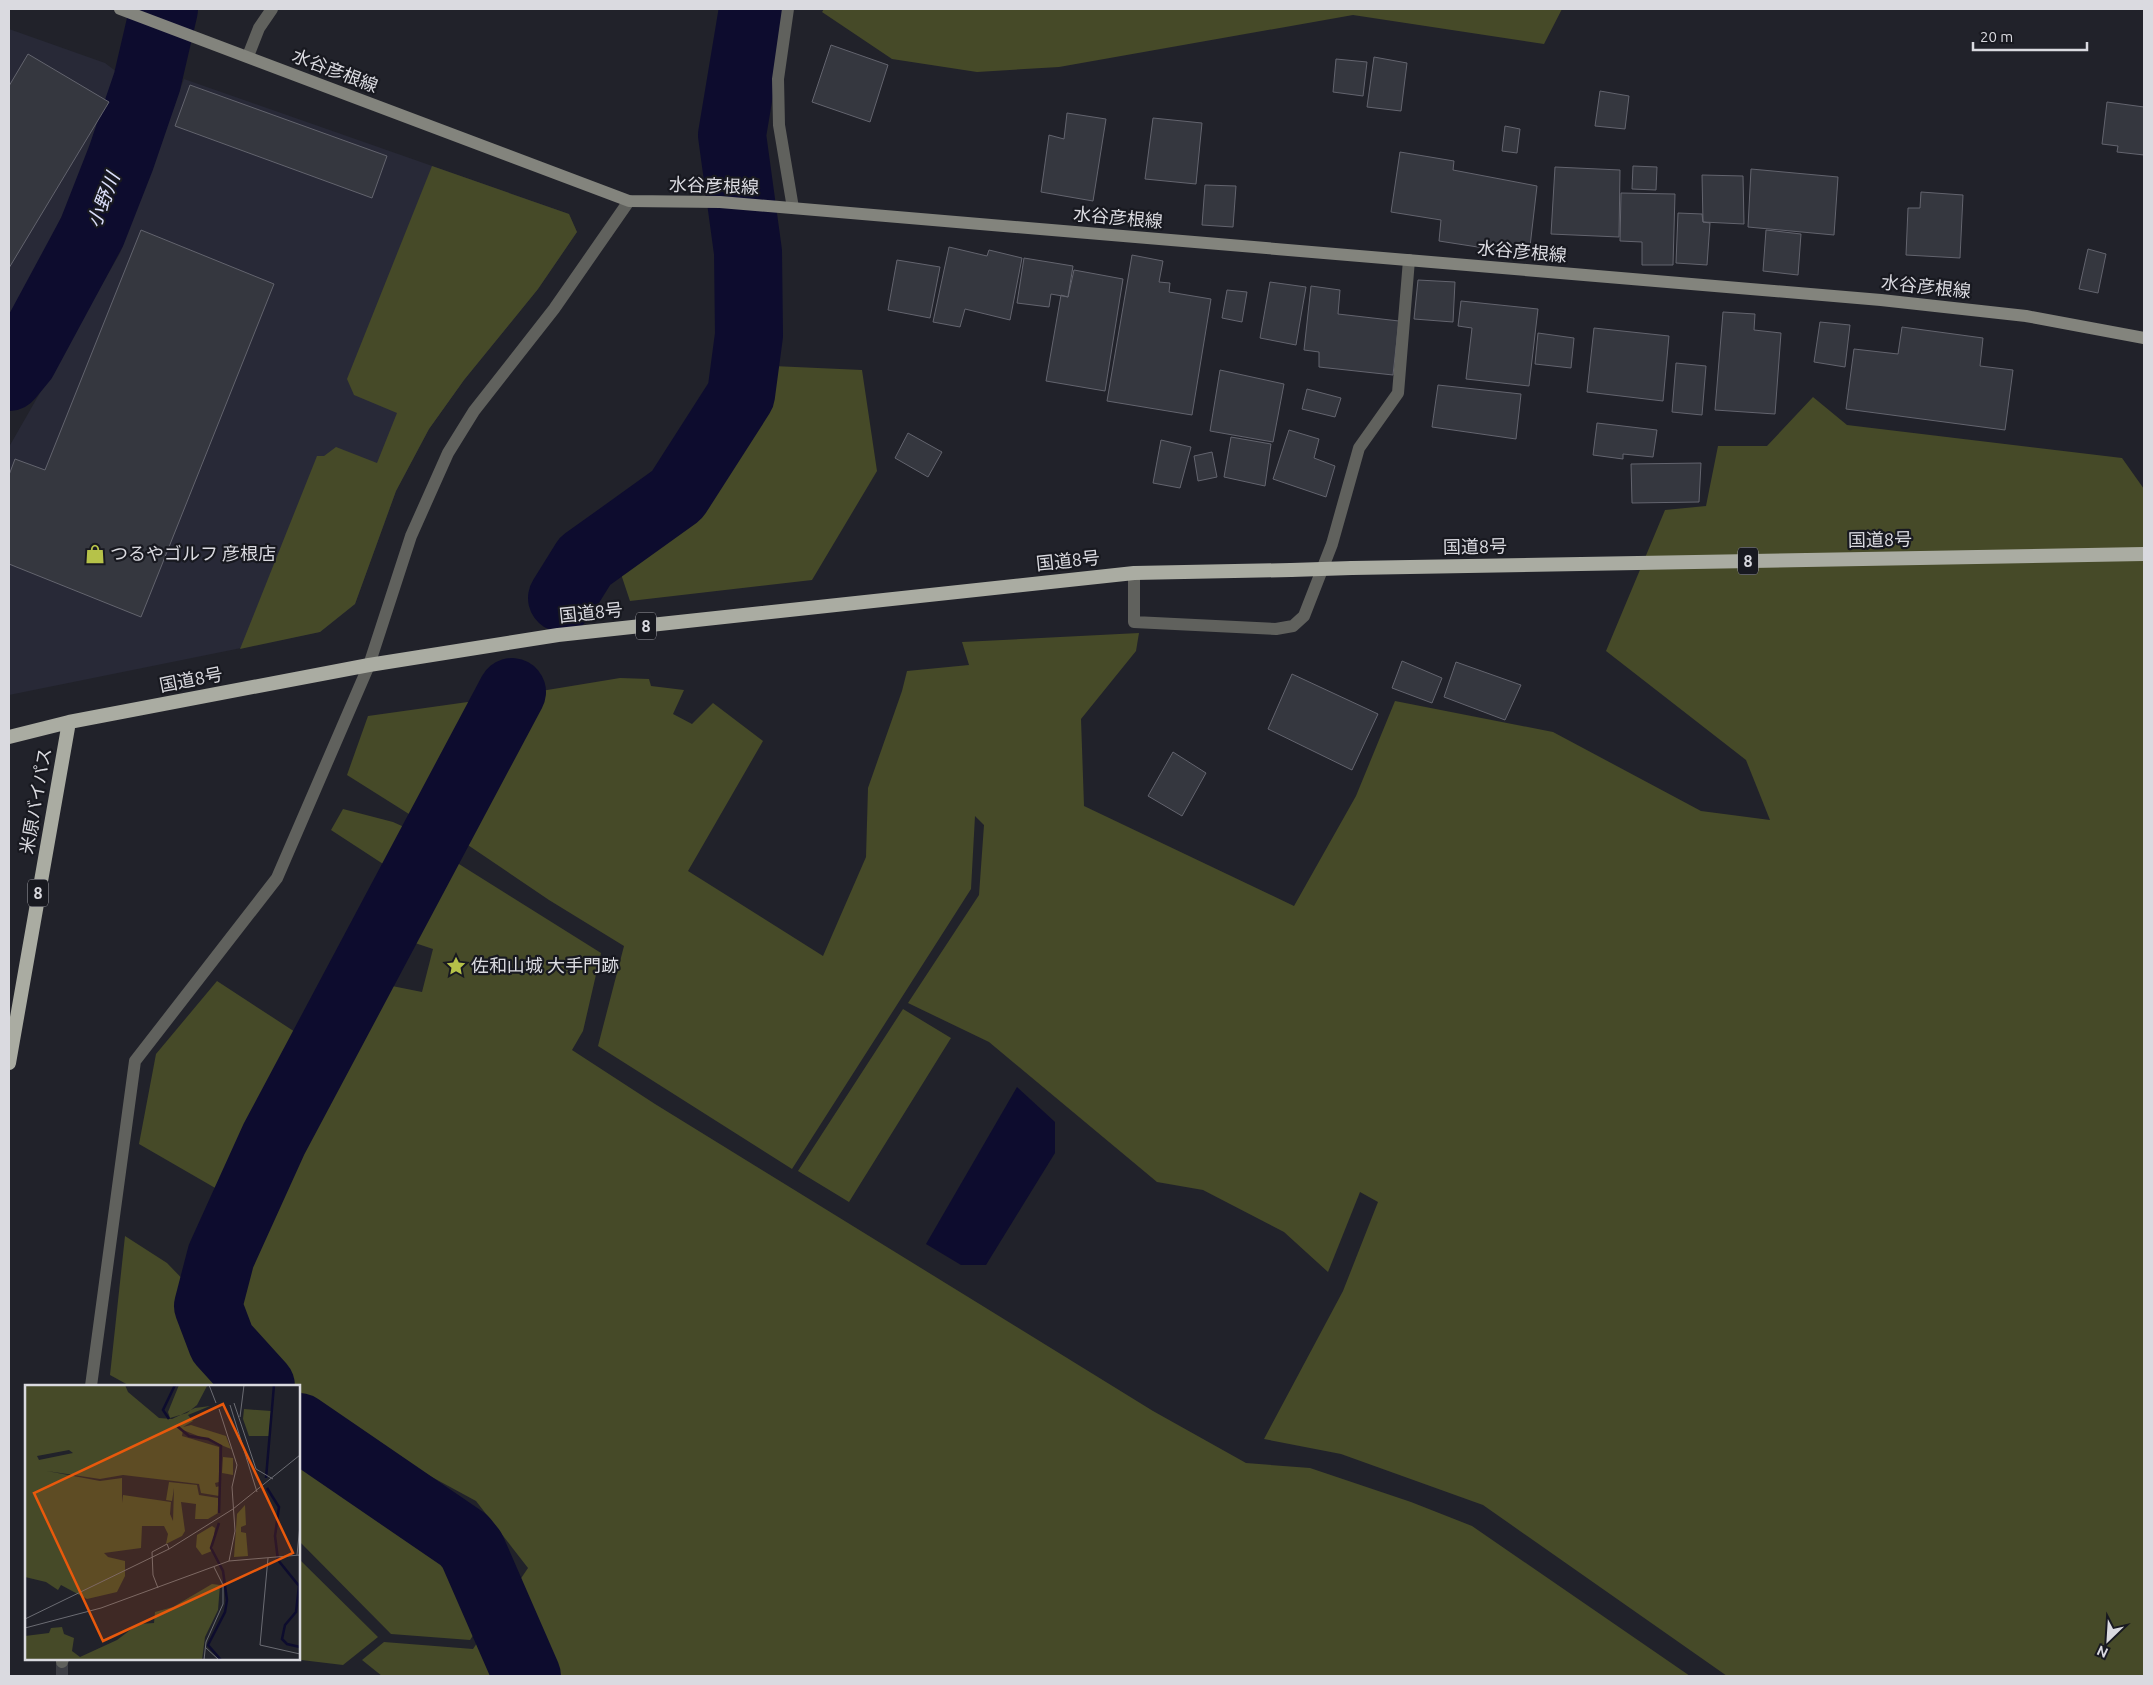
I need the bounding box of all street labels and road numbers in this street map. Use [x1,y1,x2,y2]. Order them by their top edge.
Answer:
street label: 水谷彦根線 [290,45,381,96]
street label: 水谷彦根線 [669,173,759,197]
street label: 水谷彦根線 [1072,203,1164,231]
street label: 水谷彦根線 [1476,237,1568,265]
street label: 水谷彦根線 [1880,271,1972,301]
street label: 国道8号 [1848,528,1912,550]
street label: 国道8号 [1443,535,1507,557]
street label: 国道8号 [1035,547,1101,573]
road number: 8 [1738,548,1758,574]
street label: 国道8号 [558,599,624,625]
road number: 8 [636,612,656,640]
street label: 国道8号 [157,663,224,695]
street label: 米原バイパス [16,746,54,856]
road number: 8 [28,880,48,906]

